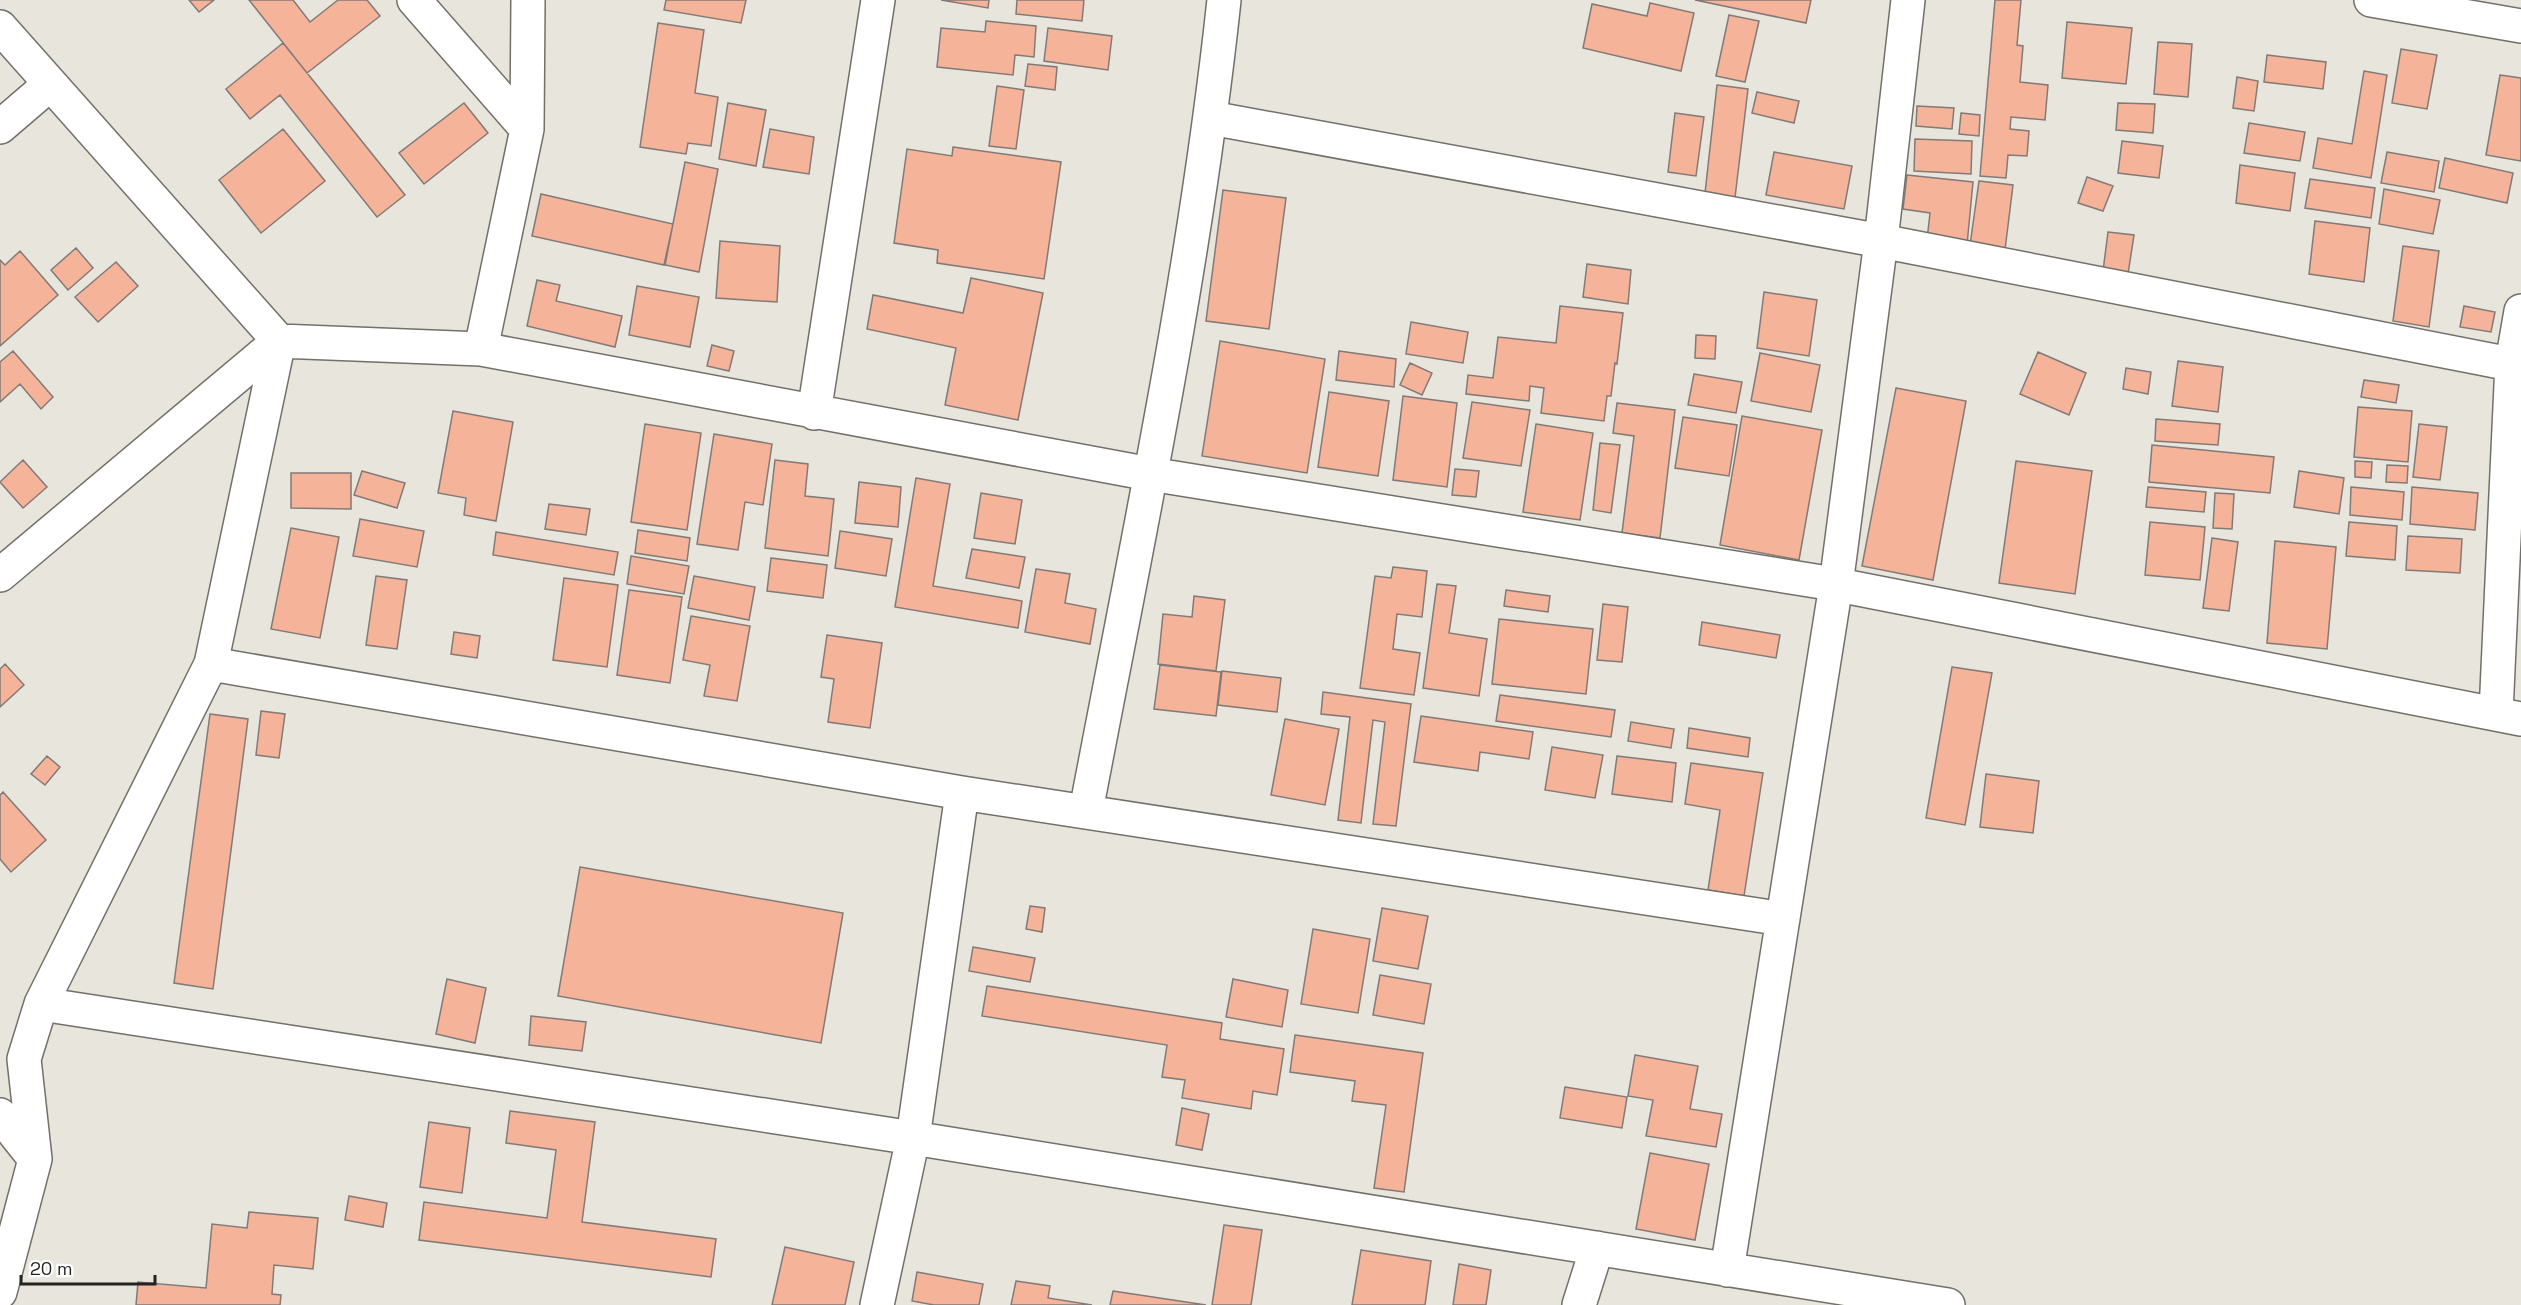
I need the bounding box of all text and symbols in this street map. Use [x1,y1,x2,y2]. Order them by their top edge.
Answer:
scale bar [21,1248,154,1286]
text: 20 m [30,1257,73,1280]

